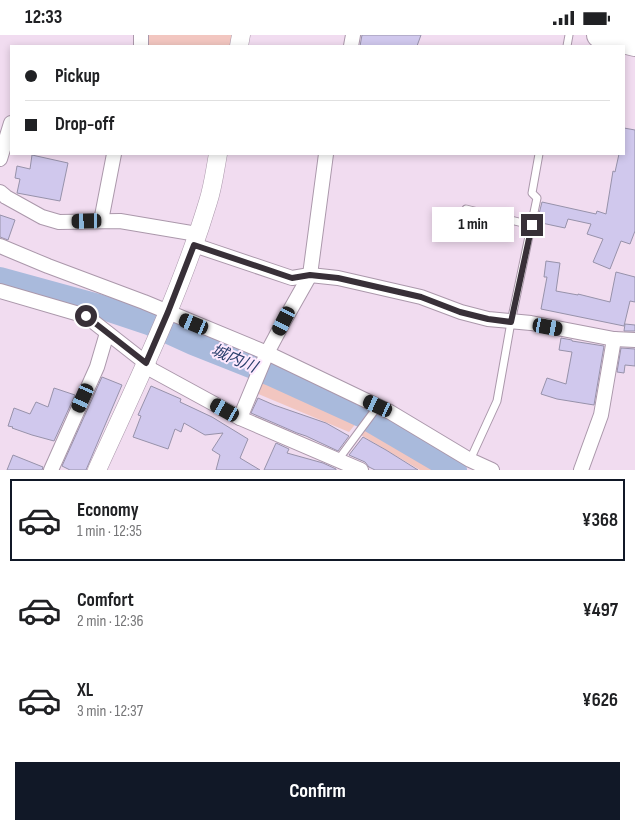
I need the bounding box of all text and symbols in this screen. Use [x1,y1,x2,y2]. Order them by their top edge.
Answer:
text: 12:33 [25,6,62,29]
text: Pickup [55,65,100,88]
text: Drop-off [55,113,115,136]
callout: 1 min [432,207,514,243]
car [71,213,102,229]
route end [521,214,543,236]
text: 1 min [458,215,488,234]
car [270,304,297,338]
route start [75,305,97,327]
car [177,311,210,337]
car [531,317,564,337]
water label: 城内川 [208,341,262,378]
car [70,381,95,415]
car [361,393,394,419]
car [208,396,241,424]
icon: car [17,498,62,543]
text: Economy [77,499,139,522]
text: ¥368 [582,509,618,532]
text: 1 min · 12:35 [77,522,142,541]
icon: car [17,588,62,633]
text: Comfort [77,589,134,612]
text: ¥497 [582,599,618,622]
text: 2 min · 12:36 [77,612,144,631]
icon: car [17,678,62,723]
text: XL [77,679,93,702]
text: ¥626 [582,689,618,712]
text: 3 min · 12:37 [77,702,143,721]
button: Confirm [15,762,620,820]

